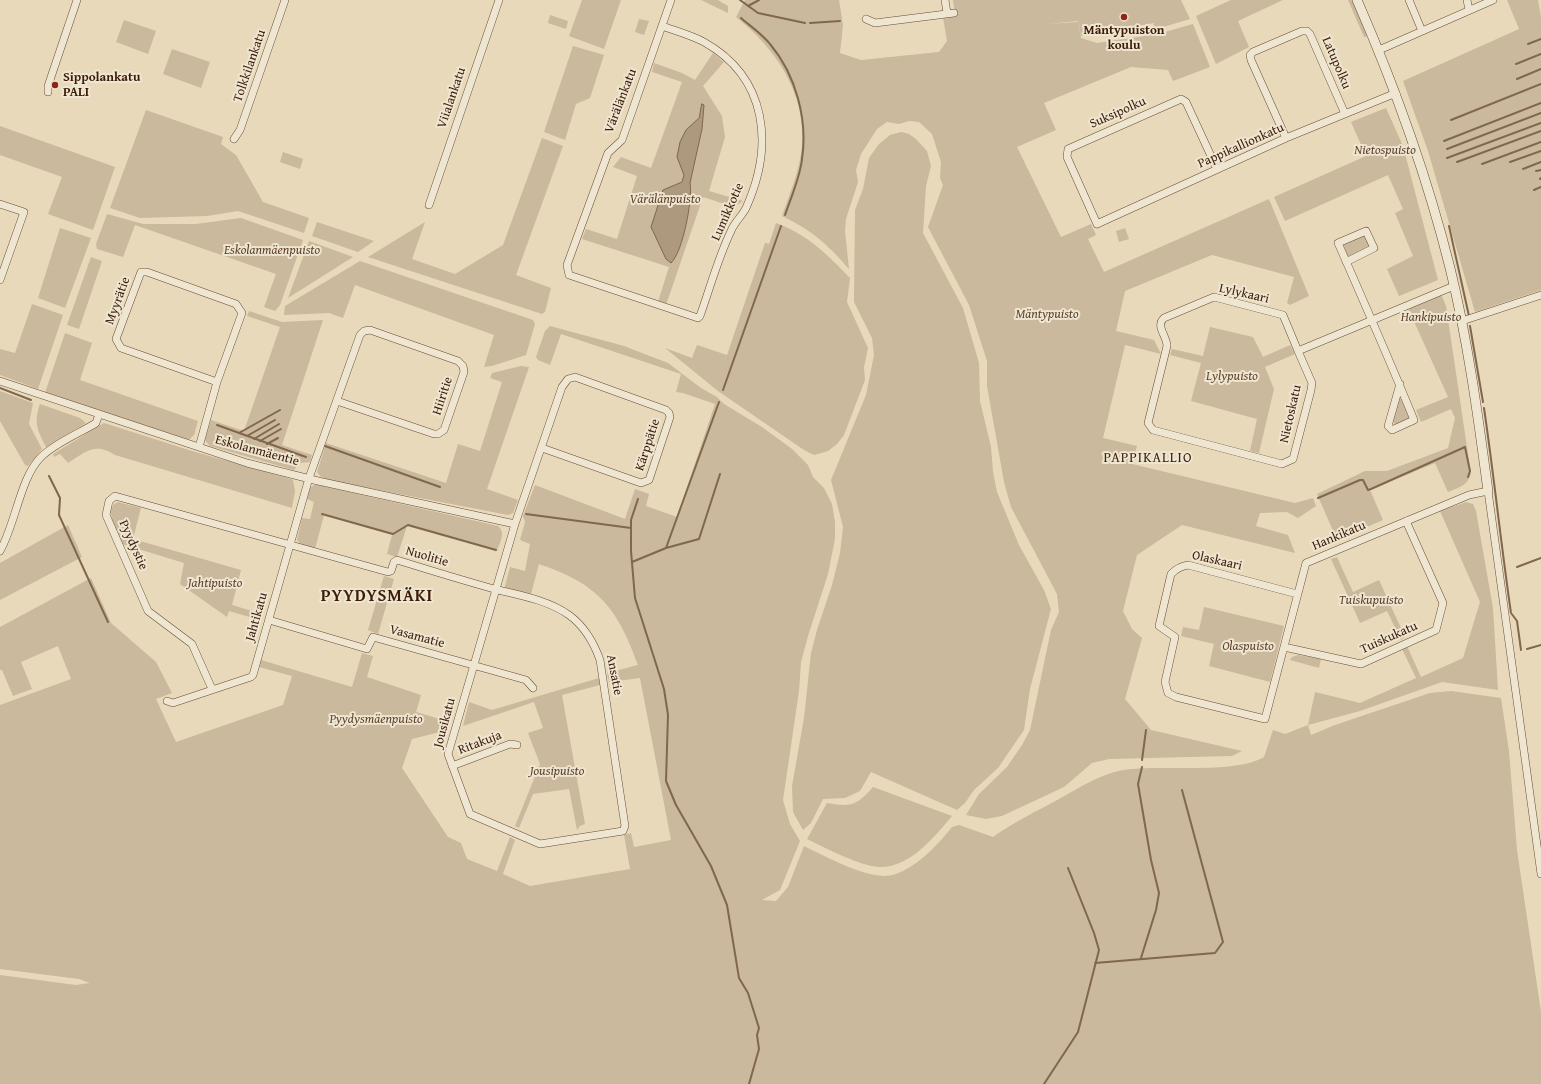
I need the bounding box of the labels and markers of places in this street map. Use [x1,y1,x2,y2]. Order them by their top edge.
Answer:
marker: Mäntypuiston koulu [1119,12,1129,22]
place label: Mäntypuiston koulu [1083,23,1165,54]
place label: Sippolankatu PALI [63,70,140,101]
marker: Sippolankatu PALI [50,80,60,90]

